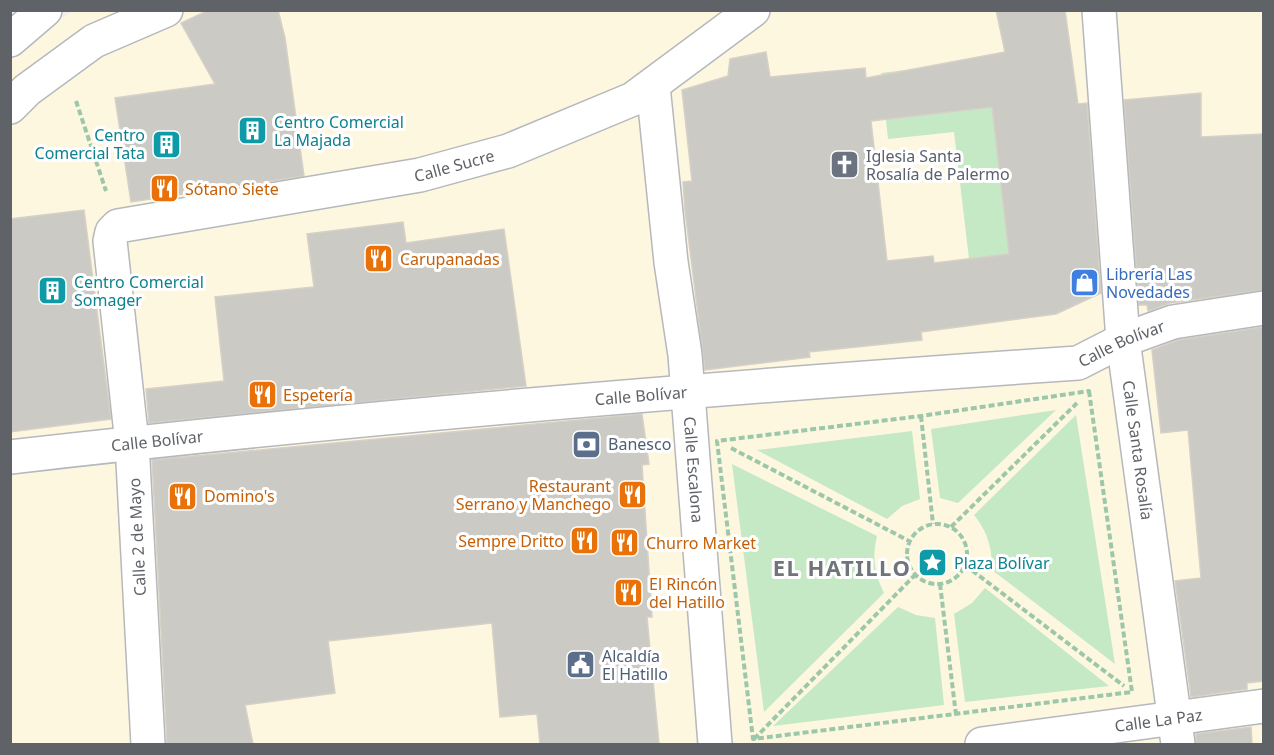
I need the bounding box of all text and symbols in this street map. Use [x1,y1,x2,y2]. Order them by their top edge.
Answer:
place label: Centro Comercial La Majada [274,111,404,151]
building icon: Centro Comercial La Majada [237,115,269,147]
place label: Centro Comercial Tata [35,124,145,164]
building icon: Centro Comercial Tata [150,128,182,160]
street label: Calle Sucre [412,144,497,187]
place label: Iglesia Santa Rosalía de Palermo [866,145,1010,185]
church icon: Iglesia Santa Rosalía de Palermo [829,149,861,181]
restaurant icon: Sótano Siete [148,173,180,205]
place label: Sótano Siete [185,178,279,200]
restaurant icon: Carupanadas [363,243,395,275]
place label: Carupanadas [400,248,500,270]
place label: Librería Las Novedades [1106,263,1193,303]
shop icon: Librería Las Novedades [1069,267,1101,299]
place label: Centro Comercial Somager [74,271,204,311]
building icon: Centro Comercial Somager [37,275,69,307]
street label: Calle Bolívar [1074,315,1168,372]
restaurant icon: Espetería [246,379,278,411]
street label: Calle Santa Rosalía [1118,379,1158,521]
street label: Calle Bolívar [594,381,688,410]
place label: Espetería [283,384,353,406]
street label: Calle Escalona [679,416,709,524]
street label: Calle Bolívar [110,425,205,457]
bank icon: Banesco [571,428,603,460]
place label: Banesco [608,433,671,455]
place label: Restaurant Serrano y Manchego [456,475,611,515]
street label: Calle 2 de Mayo [123,477,151,597]
restaurant icon: Restaurant Serrano y Manchego [616,479,648,511]
restaurant icon: Domino's [167,480,199,512]
place label: Domino's [204,485,275,507]
restaurant icon: Sempre Dritto [569,525,601,557]
restaurant icon: Churro Market [609,527,641,559]
place label: Sempre Dritto [458,530,564,552]
place label: Churro Market [646,532,756,554]
place icon: Plaza Bolívar [917,547,949,579]
district label: EL HATILLO [773,552,911,582]
place label: Plaza Bolívar [954,552,1050,574]
place label: El Rincón del Hatillo [649,573,725,613]
restaurant icon: El Rincón del Hatillo [612,577,644,609]
place label: Alcaldía El Hatillo [602,645,668,685]
public building icon: Alcaldía El Hatillo [565,649,597,681]
street label: Calle La Paz [1113,703,1204,737]

